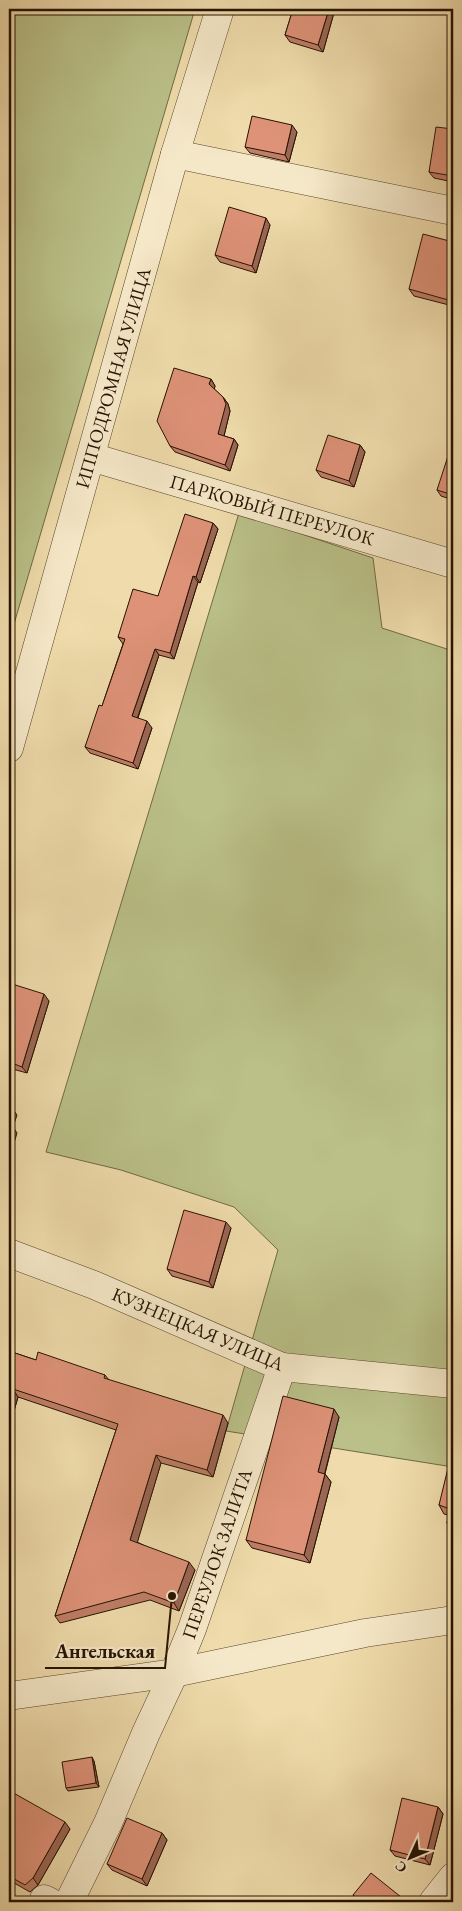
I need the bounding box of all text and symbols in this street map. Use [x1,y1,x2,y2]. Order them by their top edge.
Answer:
street label: ИППОДРОМНАЯ УЛИЦА [69,264,157,491]
street label: ПАРКОВЫЙ ПЕРЕУЛОК [167,469,377,551]
street label: КУЗНЕЦКАЯ УЛИЦА [108,1281,289,1377]
street label: ПЕРЕУЛОК ЗАЛИТА [176,1465,258,1643]
callout: Ангельская [45,1633,165,1668]
text: Ангельская [54,1638,156,1664]
north arrow [384,1834,434,1884]
text: С [391,1857,411,1877]

